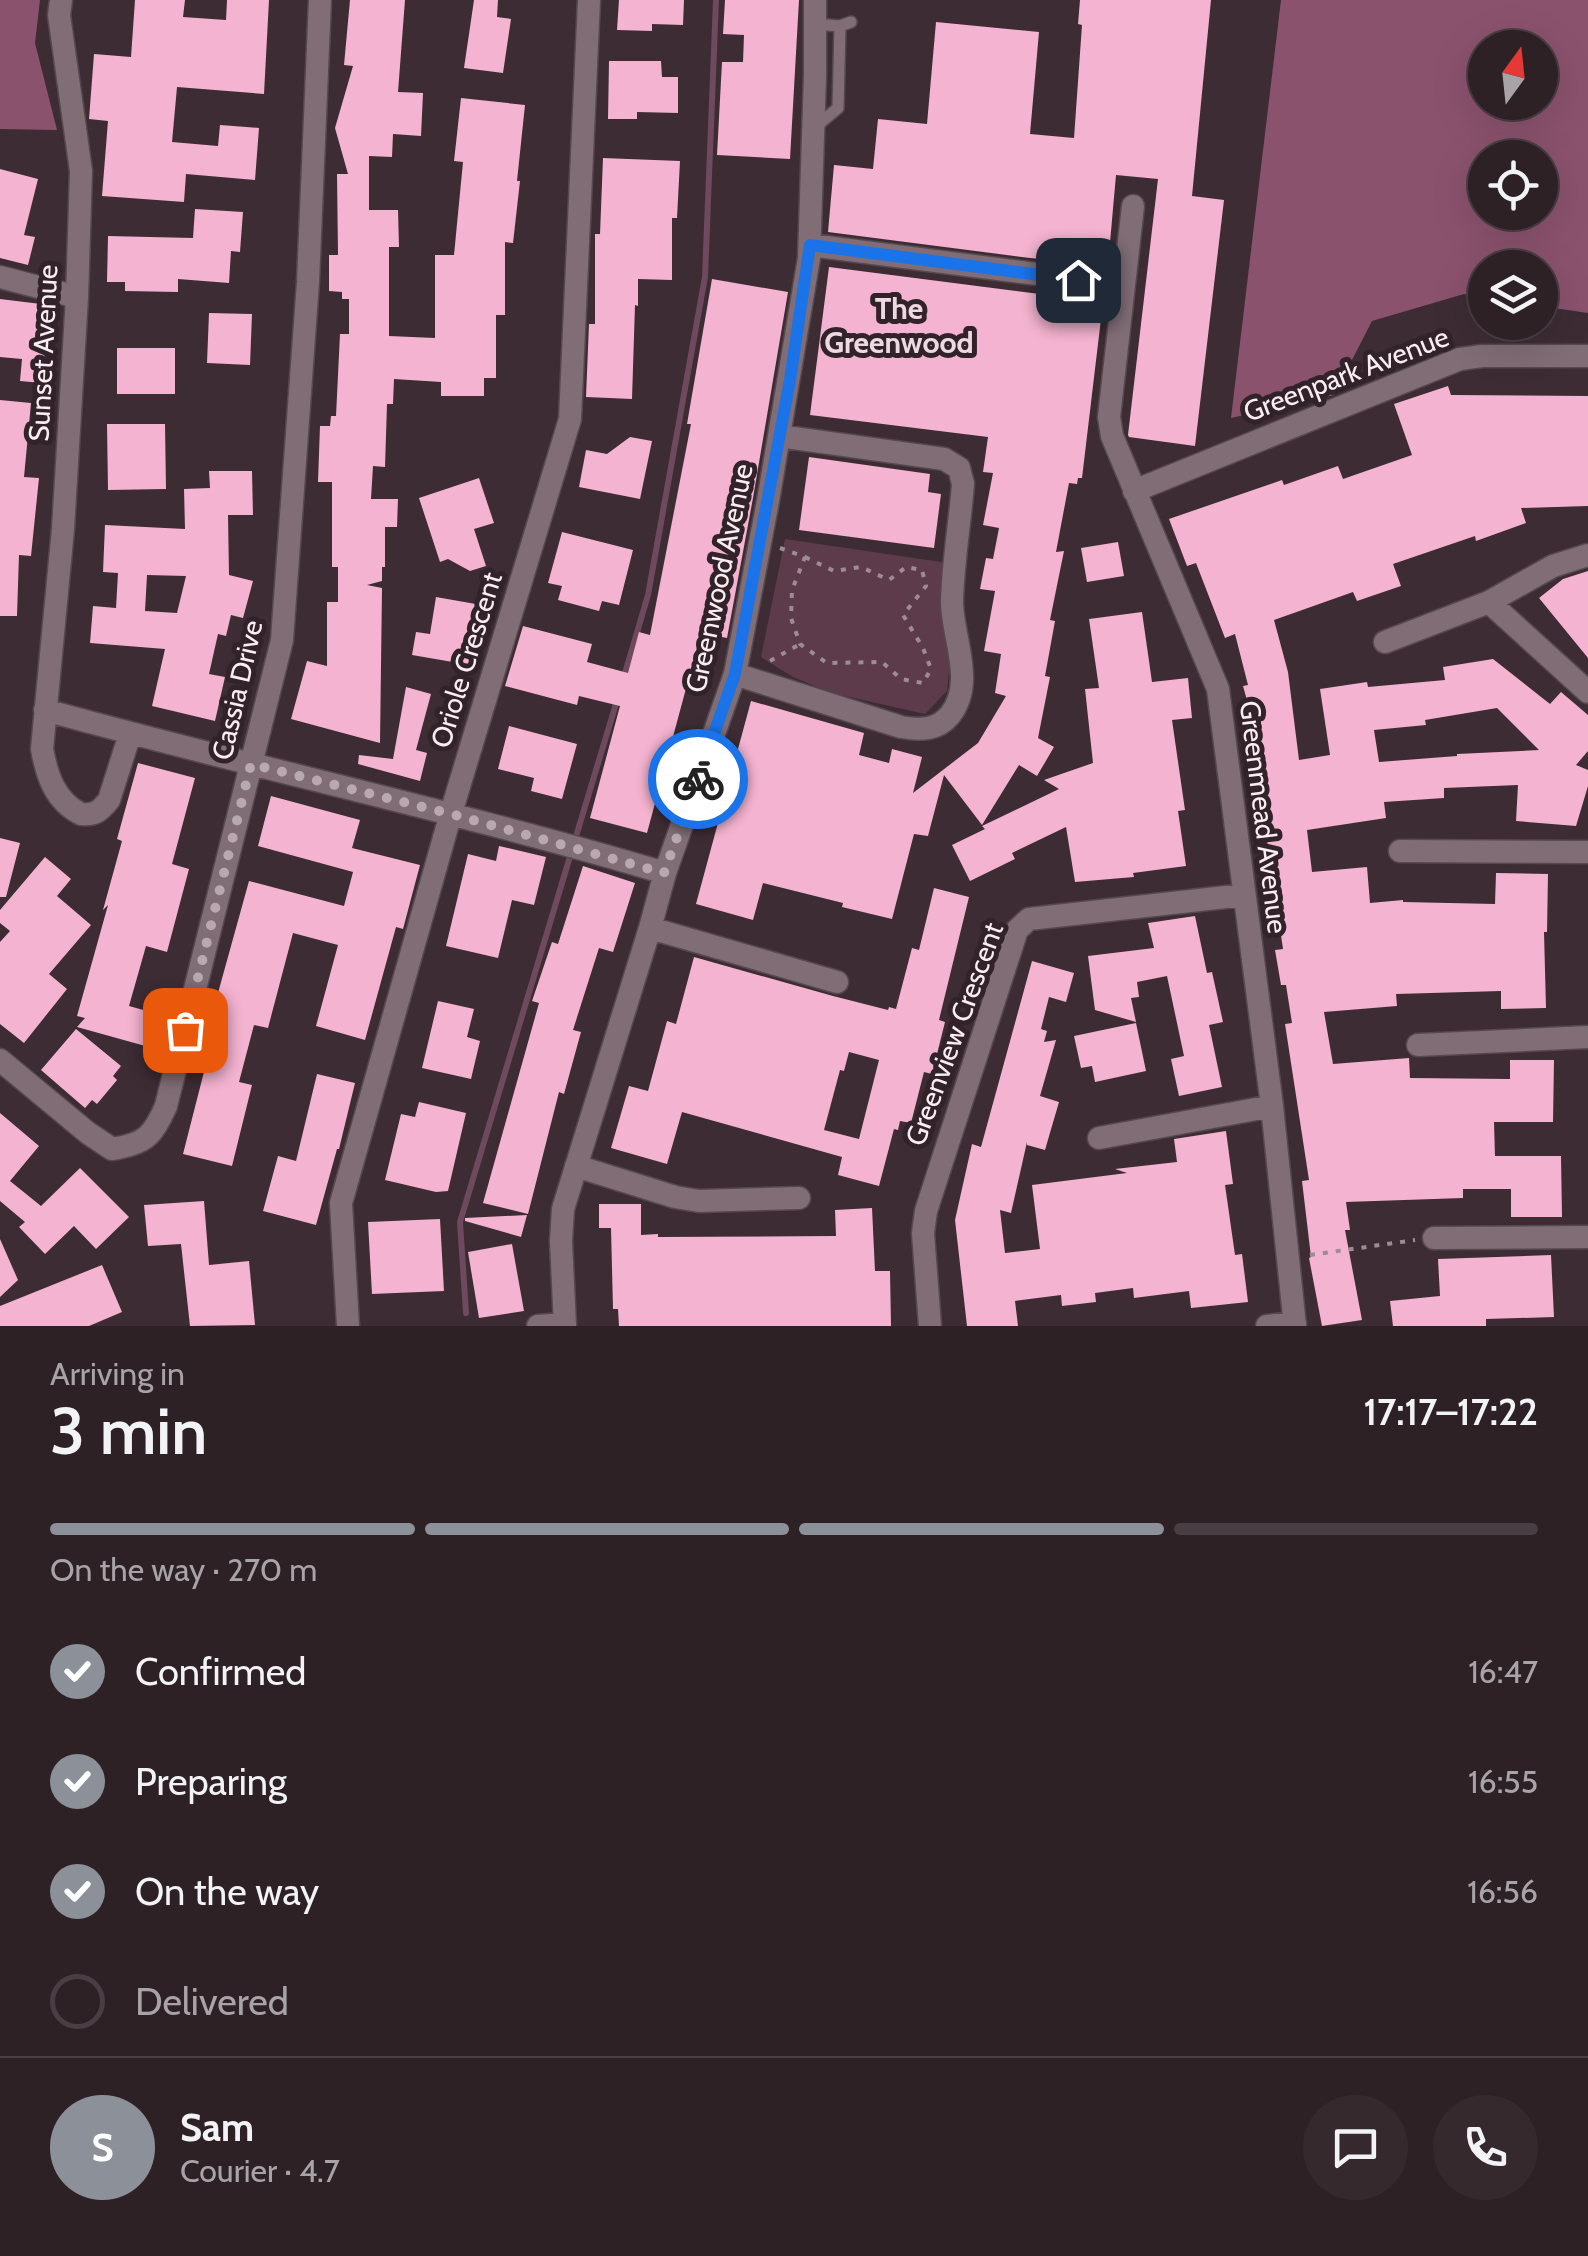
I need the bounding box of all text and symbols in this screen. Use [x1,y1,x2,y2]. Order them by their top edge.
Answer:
north arrow [1468,30,1558,120]
map controls [1468,30,1558,340]
button: locate [1468,140,1558,230]
pin [1036,238,1121,323]
button: layers [1468,250,1558,340]
icon: home [1051,253,1106,308]
street label: Sunset Avenue [21,264,65,442]
district label: The Greenwood [824,290,974,361]
street label: Greenpark Avenue [1239,319,1453,429]
street label: Greenwood Avenue [678,461,760,695]
street label: Oriole Crescent [423,568,509,752]
street label: Cassia Drive [204,617,270,763]
street label: Greenmead Avenue [1233,699,1295,935]
courier [648,729,748,829]
icon: bike [671,752,726,807]
street label: Greenview Crescent [898,918,1010,1150]
pin [143,988,228,1073]
icon: bag [158,1003,213,1058]
text: Arriving in [50,1354,185,1393]
text: 17:17–17:22 [1364,1388,1538,1435]
text: 3 min [50,1391,207,1470]
text: On the way · 270 m [50,1550,317,1589]
icon: check [50,1644,105,1699]
text: Confirmed [135,1648,306,1695]
text: 16:47 [1468,1652,1538,1691]
icon: check [50,1754,105,1809]
text: Preparing [135,1758,287,1805]
text: 16:55 [1468,1762,1538,1801]
icon: check [50,1864,105,1919]
text: On the way [135,1868,319,1915]
text: 16:56 [1467,1872,1538,1911]
text: Delivered [135,1978,289,2025]
button: chat [1303,2095,1408,2200]
button: phone [1433,2095,1538,2200]
text: Sam [180,2104,254,2151]
text: S [91,2124,114,2171]
text: Courier · 4.7 [180,2151,340,2190]

